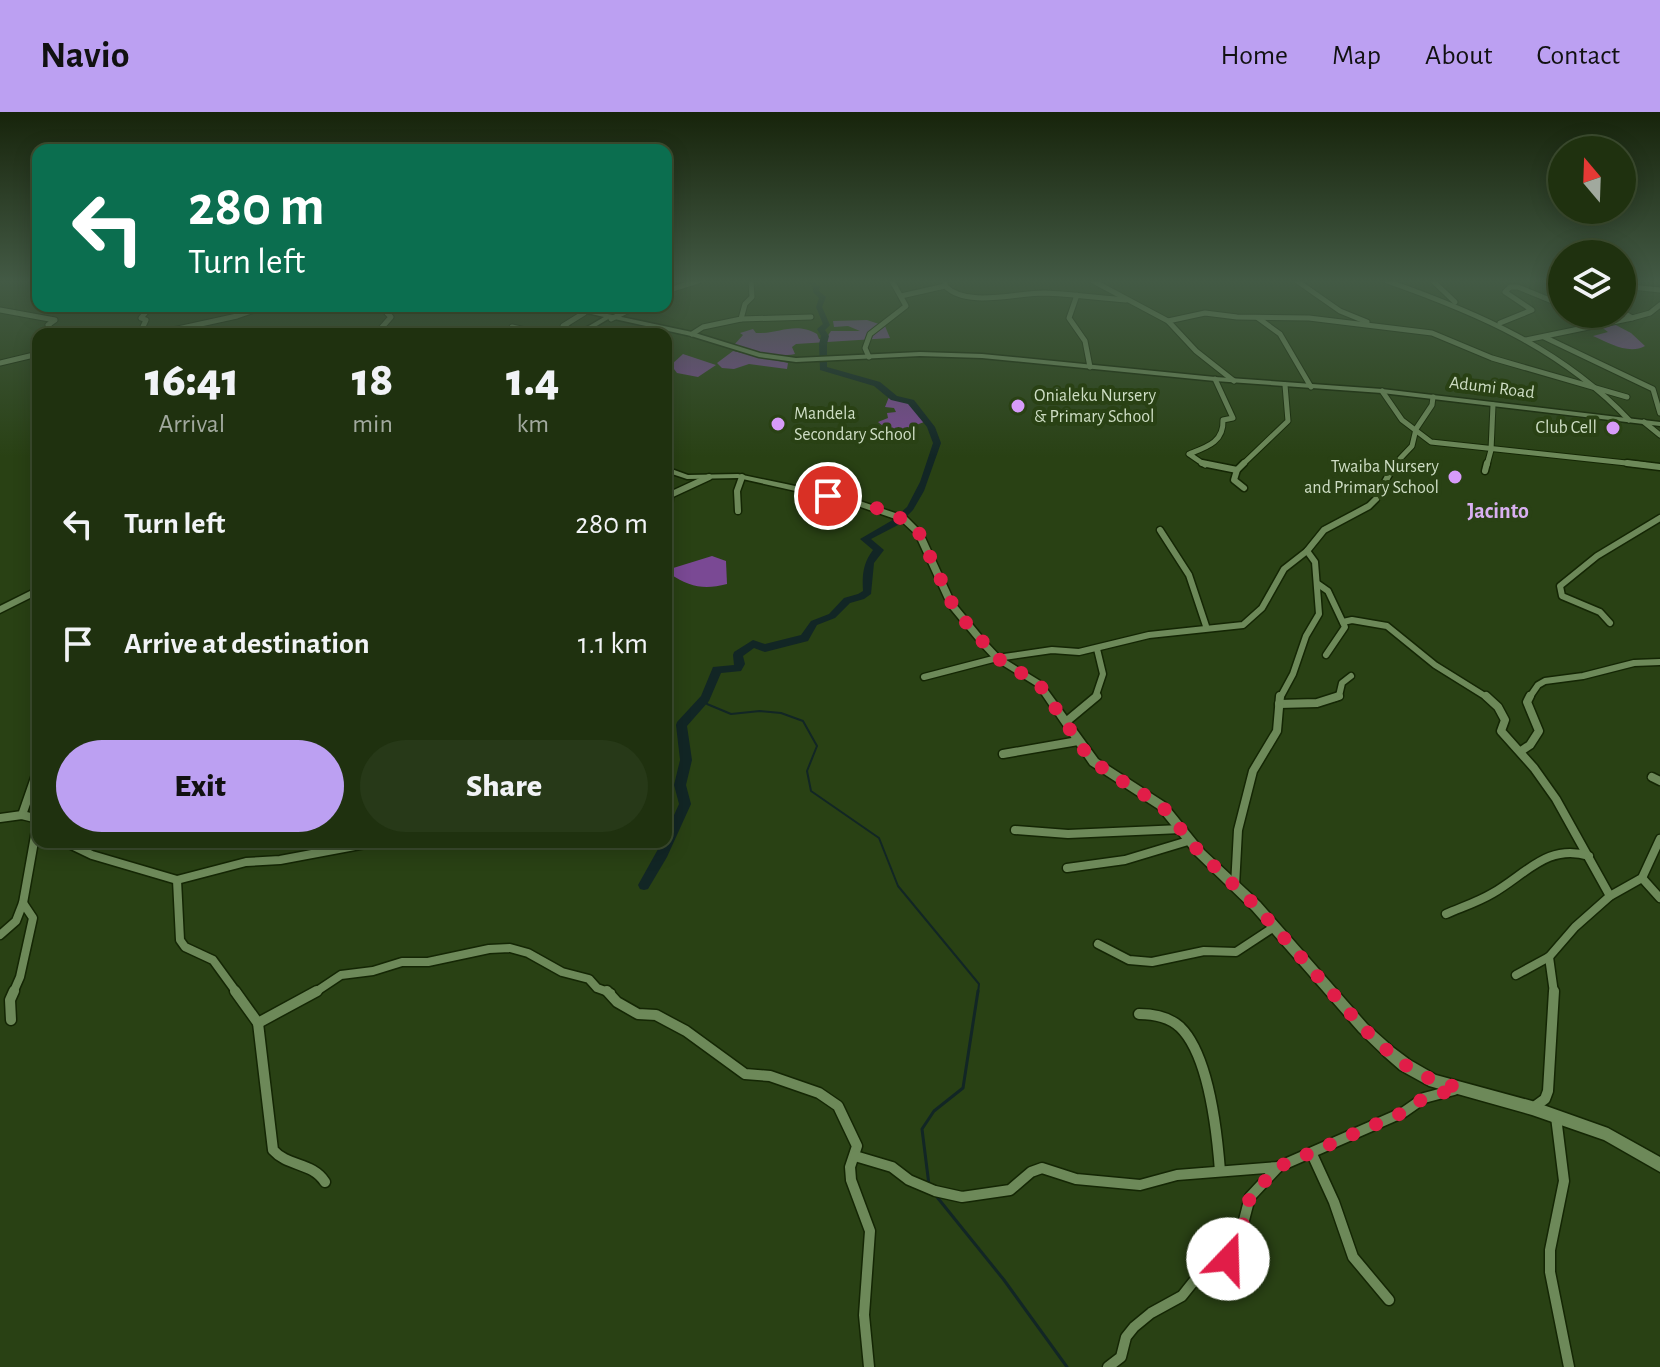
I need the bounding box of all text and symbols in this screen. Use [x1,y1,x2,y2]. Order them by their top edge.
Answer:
text: Navio [40,37,129,75]
text: Home [1221,42,1288,70]
text: Map [1332,42,1381,70]
text: About [1425,42,1493,70]
text: Contact [1537,42,1620,70]
north arrow [1548,136,1636,224]
map controls [1548,136,1636,328]
icon: left [56,176,160,280]
text: 280 m [188,179,325,235]
button: layers [1548,240,1636,328]
text: Turn left [188,244,305,280]
text: 16:41 [145,357,239,405]
text: 18 [352,357,393,405]
text: 1.4 [506,357,559,405]
street label: Adumi Road [1448,374,1536,402]
place label: Onialeku Nursery & Primary School [1034,387,1156,426]
marker: Onialeku Nursery & Primary School [1009,397,1027,415]
place label: Mandela Secondary School [794,405,916,444]
text: Arrival [158,411,225,437]
text: min [352,411,393,437]
text: km [516,411,549,437]
marker: Mandela Secondary School [769,415,787,433]
place label: Club Cell [1536,419,1597,437]
marker: Club Cell [1604,419,1622,437]
place label: Twaiba Nursery and Primary School [1304,458,1439,497]
pin [794,462,862,530]
marker: Twaiba Nursery and Primary School [1446,468,1464,486]
icon: arrive [806,474,850,518]
district label: Jacinto [1467,500,1529,522]
icon: left [56,502,100,546]
text: Turn left [124,509,225,539]
text: 280 m [575,509,648,539]
icon: arrive [56,622,100,666]
text: Arrive at destination [124,629,370,659]
text: 1.1 km [578,629,648,659]
button: Exit [56,740,344,832]
button: Share [360,740,648,832]
position arrow [1186,1217,1270,1301]

